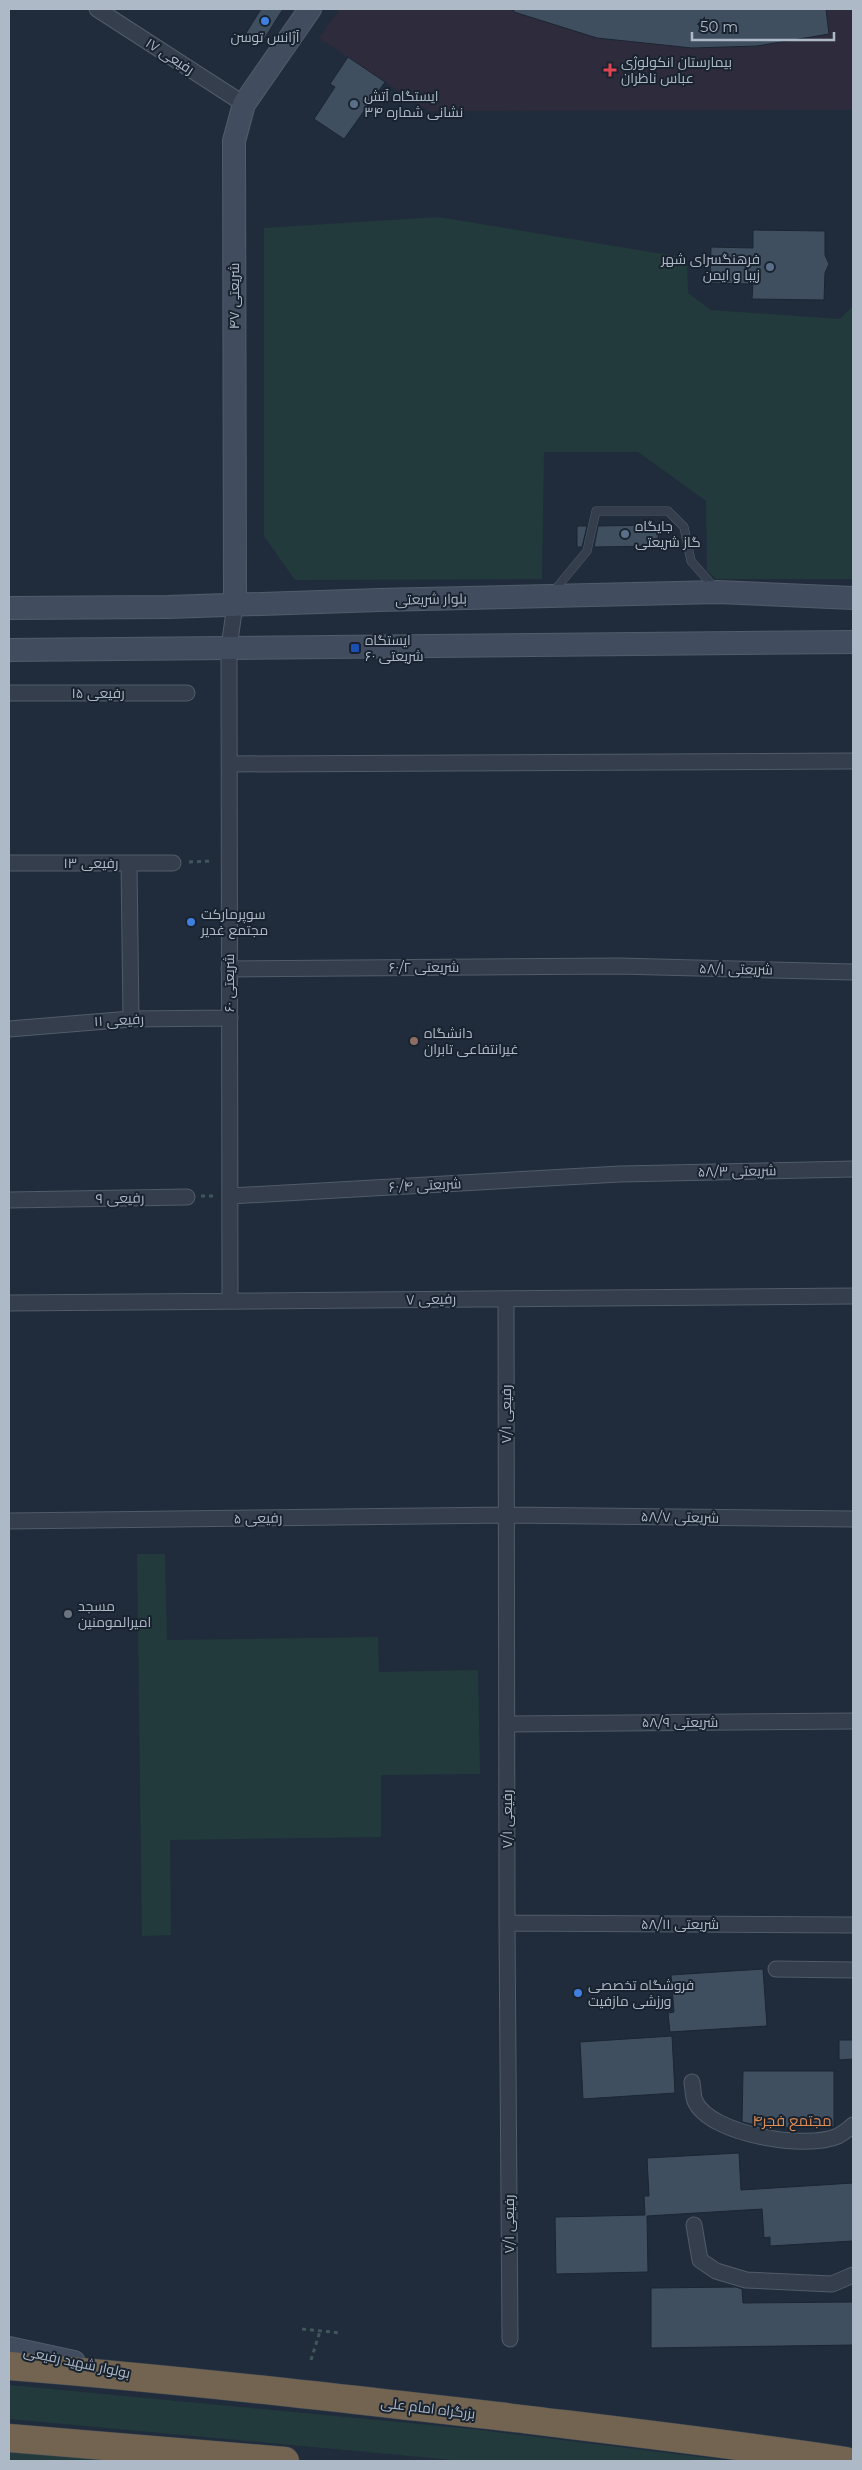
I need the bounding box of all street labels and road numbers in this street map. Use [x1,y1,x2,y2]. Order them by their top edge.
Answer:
street label: رفیعی ۱۷ [142,34,198,78]
street label: شریعتی ۴۷ [225,263,243,329]
street label: بلوار شریعتی [395,589,467,609]
street label: رفیعی ۱۵ [71,684,125,702]
street label: رفیعی ۱۳ [63,854,119,872]
street label: شریعتی ۶۰ [220,954,238,1012]
street label: شریعتی ۶۰/۲ [389,958,459,976]
street label: شریعتی ۵۸/۱ [699,959,773,979]
street label: رفیعی ۱۱ [94,1010,144,1030]
street label: شریعتی ۵۸/۳ [697,1161,777,1181]
street label: شریعتی ۶۰/۴ [388,1174,462,1196]
street label: رفیعی ۹ [96,1189,144,1207]
street label: رفیعی ۷ [406,1290,456,1308]
street label: رفیعی ۷/۱ [497,1384,515,1444]
street label: شریعتی ۵۸/۷ [641,1507,719,1527]
street label: رفیعی ۵ [233,1509,283,1527]
street label: شریعتی ۵۸/۹ [642,1713,718,1731]
street label: رفیعی ۷/۱ [498,1789,516,1849]
street label: شریعتی ۵۸/۱۱ [641,1915,719,1933]
street label: رفیعی ۷/۱ [500,2194,518,2254]
street label: بولوار شهید رفیعی [22,2342,132,2382]
street label: بزرگراه امام علی [380,2393,476,2424]

